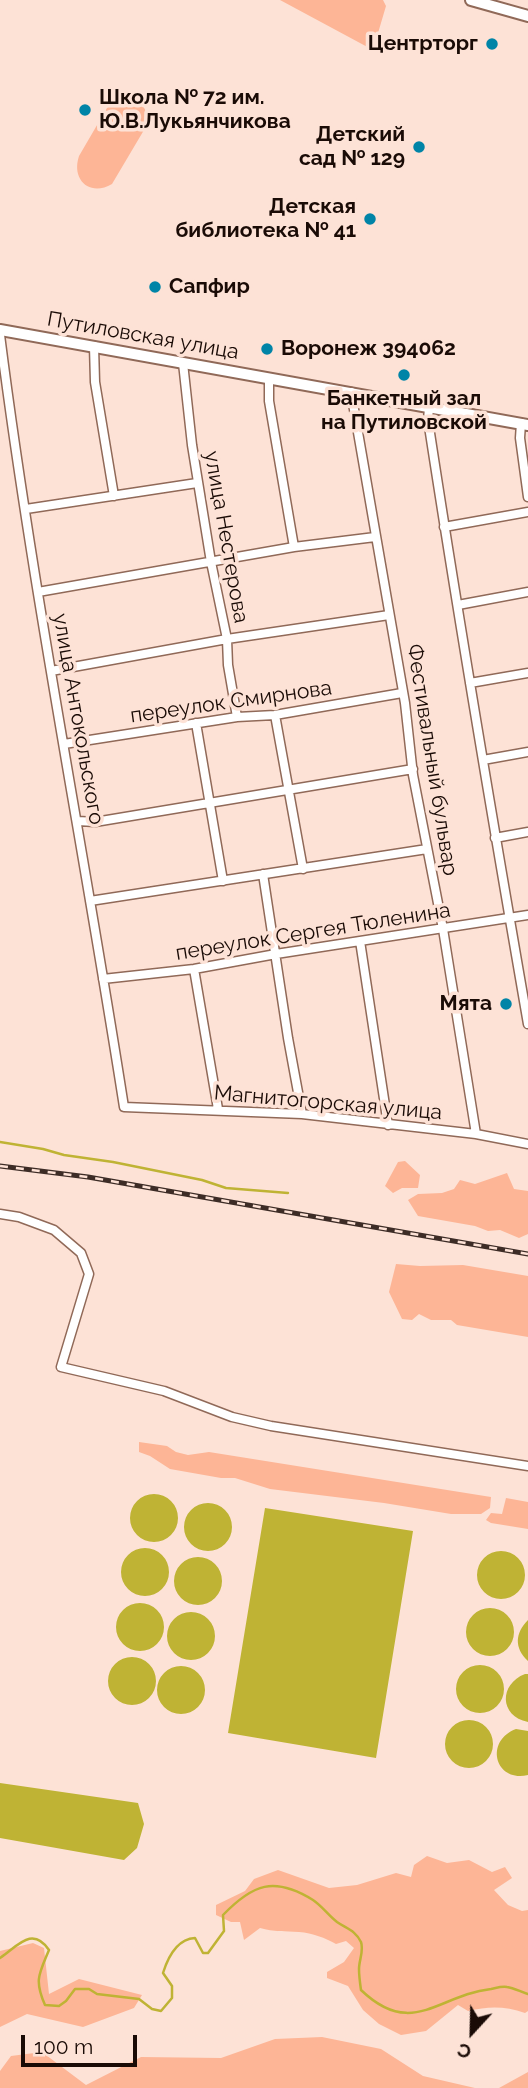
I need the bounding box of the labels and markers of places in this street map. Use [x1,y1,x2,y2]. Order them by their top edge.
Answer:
place label: Центрторг [368,31,478,57]
marker: Центрторг [484,36,500,52]
place label: Школа № 72 им. Ю.В.Лукьянчикова [99,85,291,135]
marker: Школа № 72 им. Ю.В.Лукьянчикова [77,102,93,118]
place label: Детский сад № 129 [299,122,405,172]
marker: Детский сад № 129 [411,139,427,155]
place label: Детская библиотека № 41 [175,194,356,244]
marker: Детская библиотека № 41 [362,211,378,227]
place label: Сапфир [169,274,250,300]
marker: Сапфир [147,279,163,295]
place label: Воронеж 394062 [281,336,456,362]
marker: Воронеж 394062 [259,341,275,357]
marker: Банкетный зал на Путиловской [396,367,412,383]
place label: Банкетный зал на Путиловской [321,386,487,436]
place label: Мята [440,991,492,1017]
marker: Мята [498,996,514,1012]

